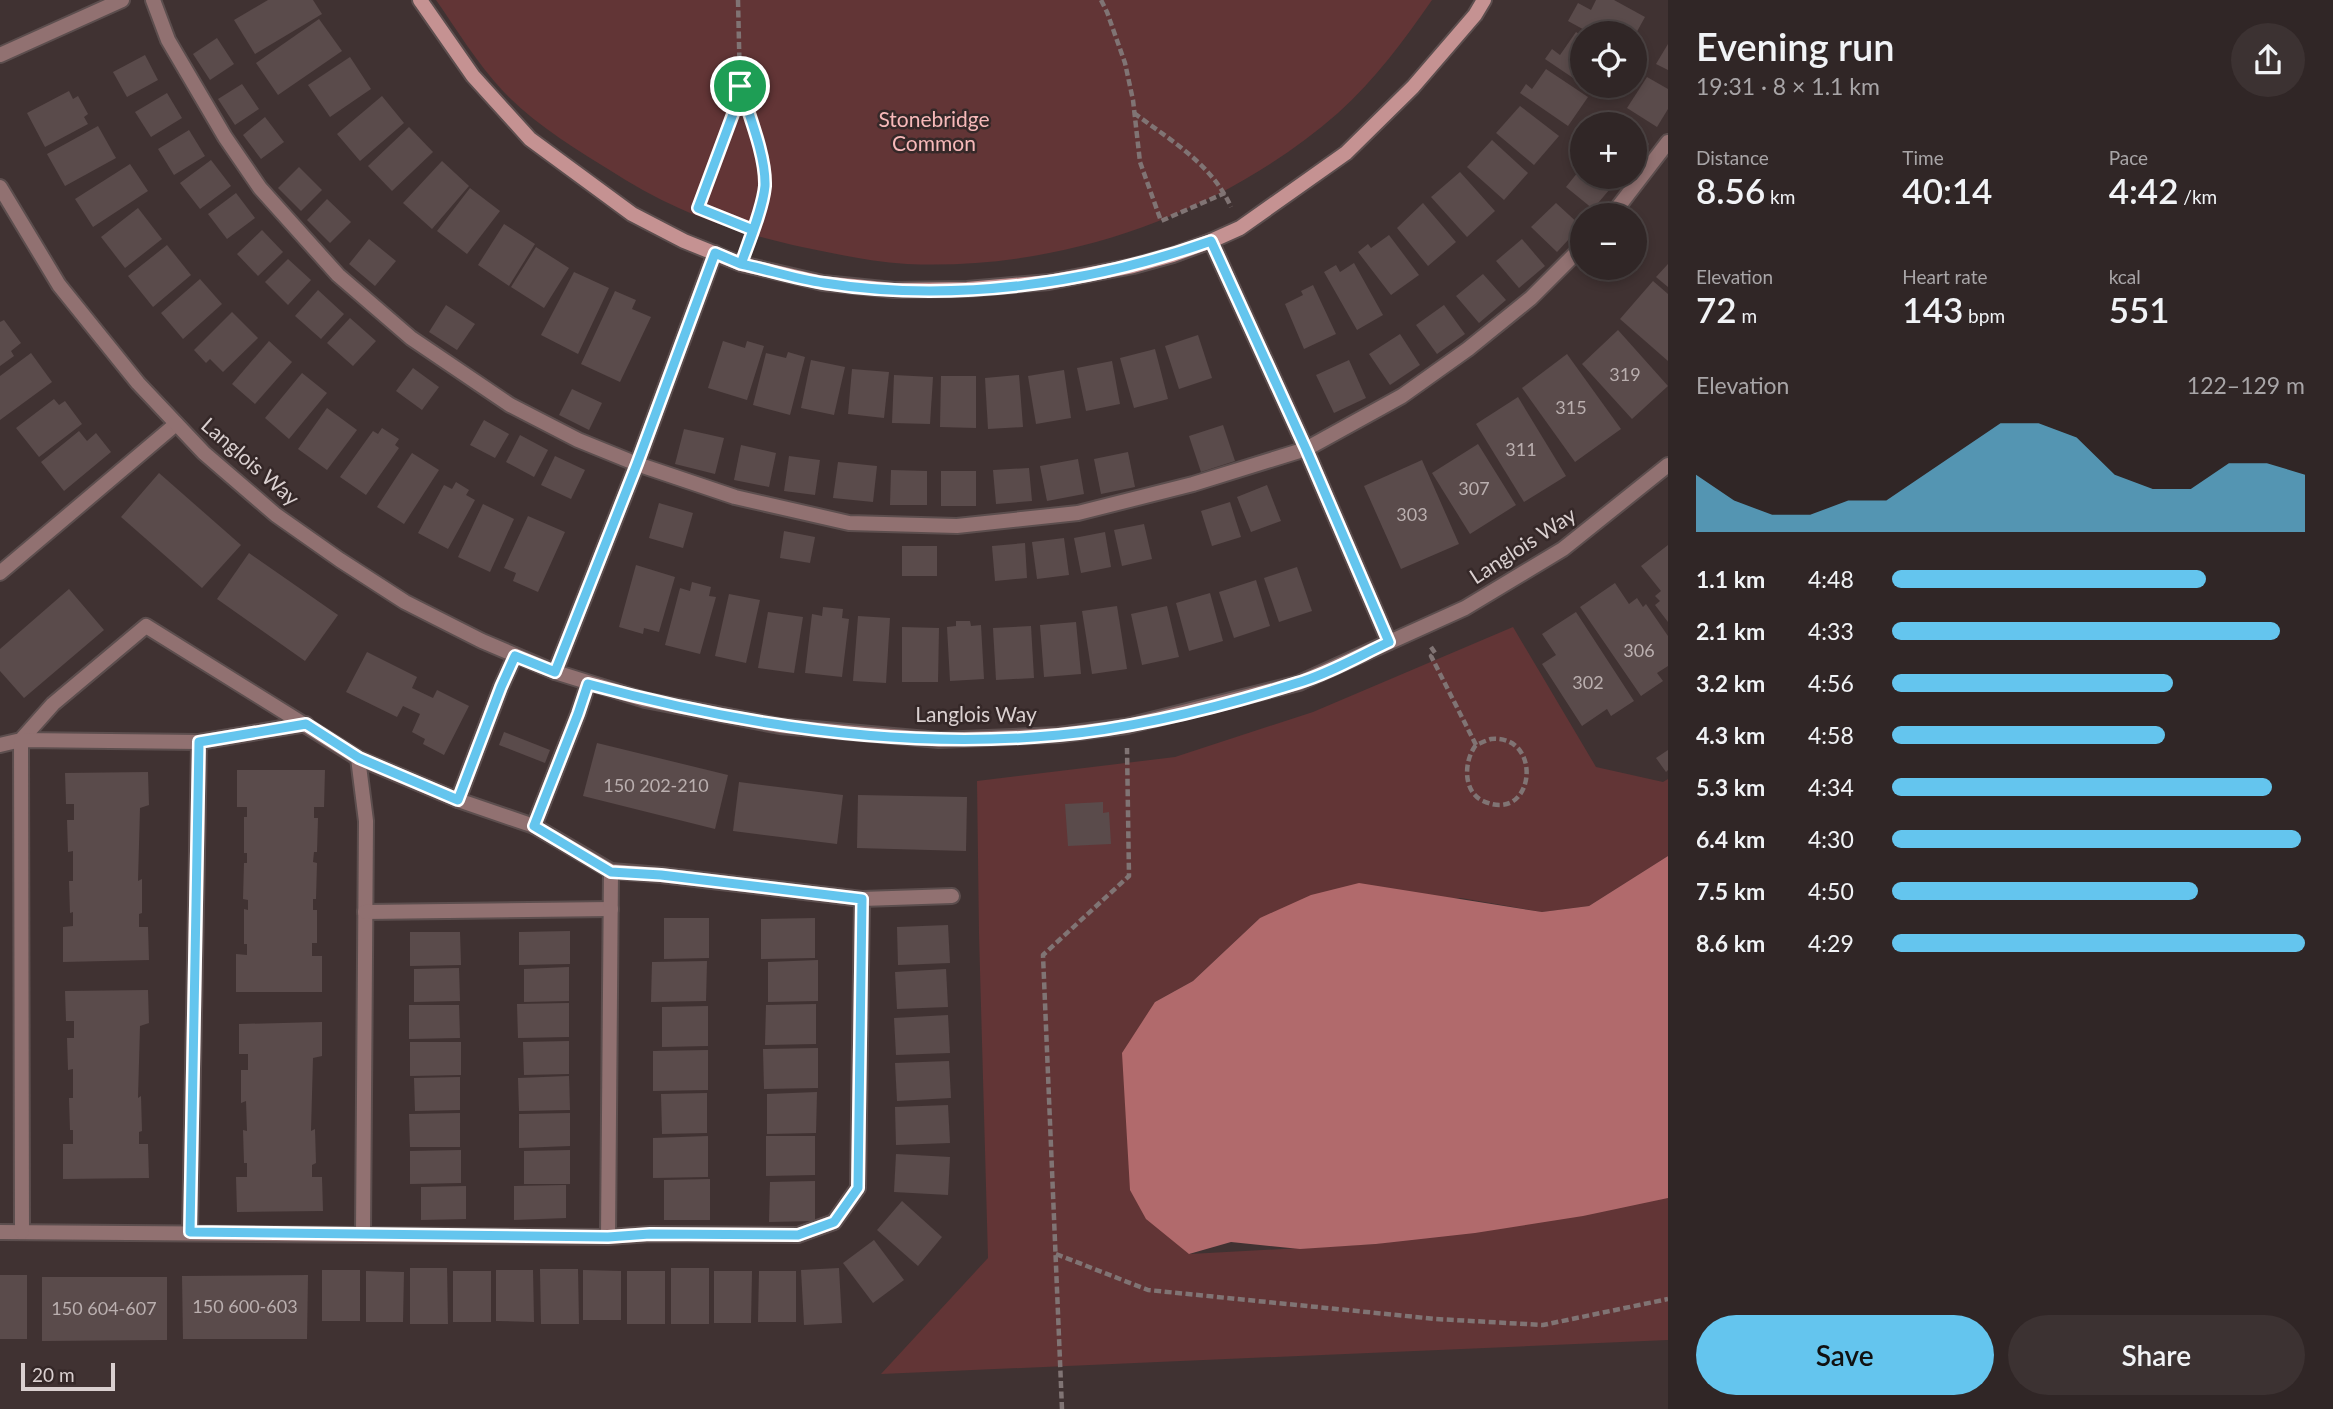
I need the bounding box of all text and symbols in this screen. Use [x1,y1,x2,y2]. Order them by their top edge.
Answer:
map controls [1570,21,1647,280]
button: locate [1570,21,1647,98]
text: Evening run [1696,23,1895,69]
button: share [2231,23,2305,97]
pin [710,56,770,116]
icon: arrive [721,67,759,105]
text: 19:31 · 8 × 1.1 km [1696,72,1880,100]
park label: Stonebridge Common [878,106,990,155]
button: + [1570,112,1647,189]
text: Distance [1696,146,1769,169]
text: Time [1902,146,1944,169]
text: Pace [2109,146,2148,169]
text: 8.56 [1696,169,1765,211]
text: 40:14 [1902,169,1992,211]
text: 4:42 [2109,169,2178,211]
text: km [1765,185,1795,208]
text: /km [2178,185,2217,208]
button: − [1570,203,1647,280]
text: Elevation [1696,265,1773,288]
text: Heart rate [1902,265,1988,288]
text: kcal [2109,265,2141,288]
text: 72 [1696,288,1737,330]
text: 143 [1902,288,1963,330]
text: 551 [2109,288,2170,330]
text: m [1737,304,1757,327]
text: bpm [1963,304,2005,327]
house number: 319 [1609,363,1641,385]
text: Elevation [1696,371,1789,399]
text: 122–129 m [2187,371,2305,399]
house number: 315 [1555,396,1587,418]
street label: Langlois Way [197,412,305,510]
house number: 311 [1505,438,1537,460]
house number: 307 [1458,477,1490,499]
street label: Langlois Way [1464,501,1580,588]
house number: 303 [1396,503,1428,525]
text: 1.1 km [1696,565,1765,593]
text: 4:48 [1808,565,1854,593]
text: 2.1 km [1696,617,1765,645]
text: 4:33 [1808,617,1854,645]
house number: 306 [1623,639,1655,661]
text: 3.2 km [1696,669,1765,697]
text: 4:56 [1808,669,1854,697]
house number: 302 [1572,671,1604,693]
street label: Langlois Way [915,701,1037,726]
text: 4.3 km [1696,721,1765,749]
text: 4:58 [1808,721,1854,749]
text: 5.3 km [1696,773,1765,801]
text: 4:34 [1808,773,1854,801]
house number: 150 202-210 [603,774,709,796]
text: 6.4 km [1696,825,1765,853]
text: 4:30 [1808,825,1854,853]
text: 7.5 km [1696,877,1765,905]
text: 4:50 [1808,877,1854,905]
text: 8.6 km [1696,929,1765,957]
text: 4:29 [1808,929,1854,957]
house number: 150 600-603 [192,1295,298,1317]
house number: 150 604-607 [51,1297,157,1319]
button: Save [1696,1315,1994,1395]
button: Share [2008,1315,2305,1395]
scale bar [21,1360,116,1392]
text: 20 m [32,1363,75,1386]

